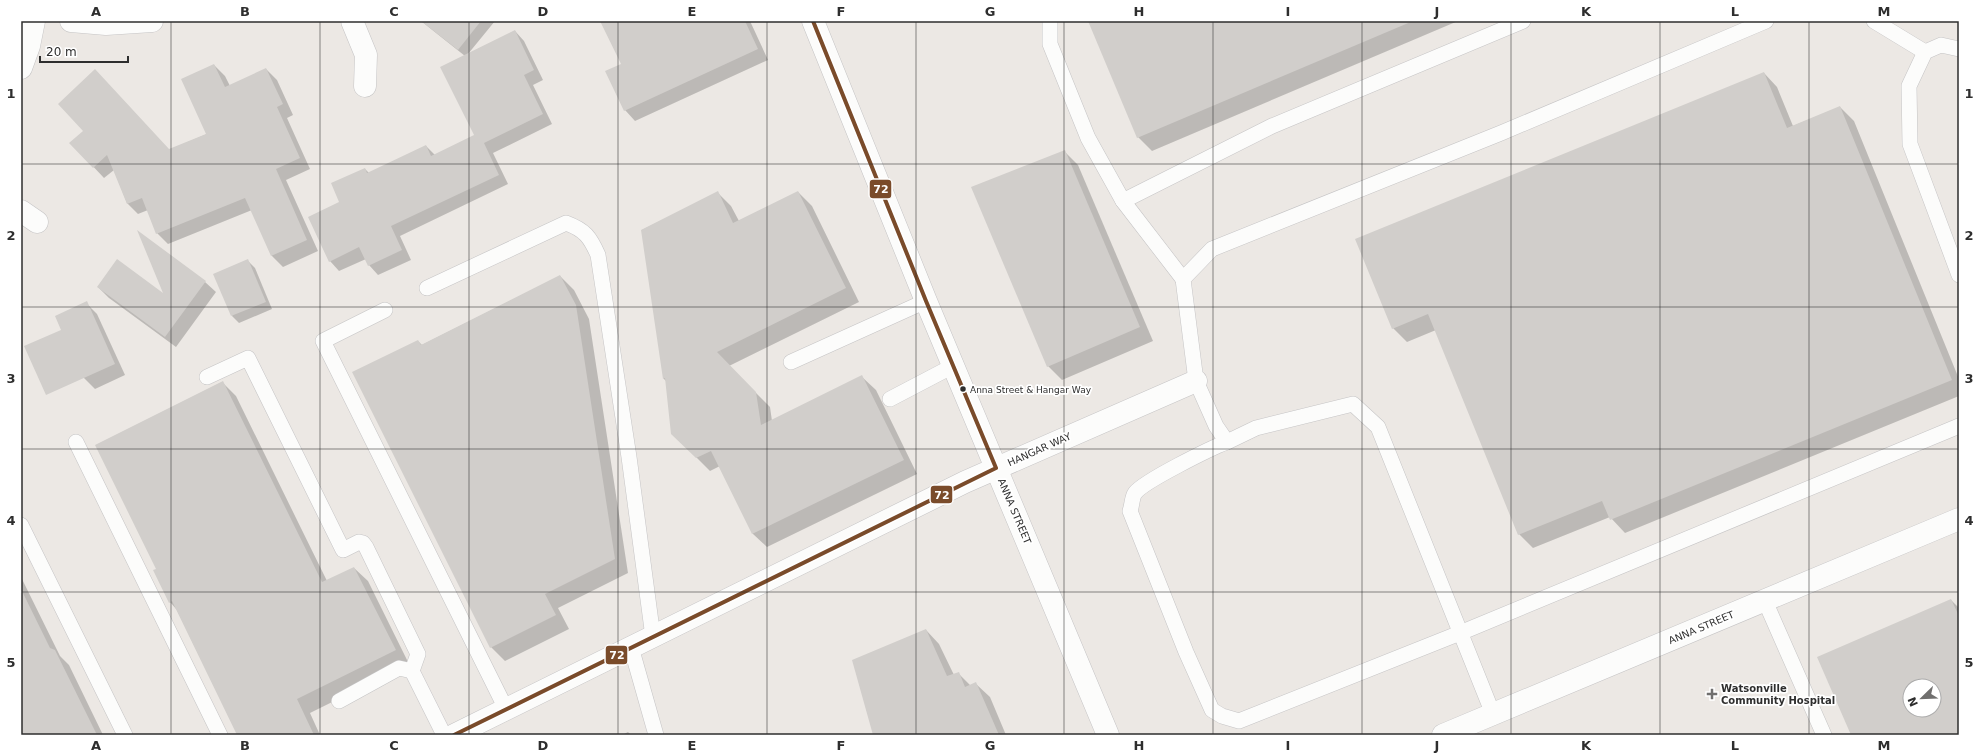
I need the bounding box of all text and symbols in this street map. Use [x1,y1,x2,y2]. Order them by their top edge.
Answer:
text: A [91,4,101,19]
text: B [240,4,250,19]
text: C [389,4,399,19]
text: D [538,4,549,19]
text: E [688,4,696,19]
text: F [837,4,845,19]
text: G [985,4,995,19]
text: H [1134,4,1144,19]
text: I [1286,4,1290,19]
text: J [1434,4,1439,19]
text: K [1581,4,1592,19]
text: L [1731,4,1739,19]
text: M [1878,4,1890,19]
scale bar [40,38,128,64]
text: 20 m [46,45,77,59]
text: 1 [6,86,16,101]
text: 1 [1964,86,1974,101]
line badge: 72 [869,179,892,199]
text: 72 [873,183,889,196]
text: 2 [6,228,16,243]
text: 2 [1964,228,1974,243]
text: 3 [6,371,16,386]
text: 3 [1964,371,1974,386]
marker: Anna Street & Hangar Way [958,384,968,394]
place label: Anna Street & Hangar Way [970,385,1092,395]
street label: HANGAR WAY [1006,430,1073,468]
street label: ANNA STREET [996,477,1034,546]
line badge: 72 [930,485,953,504]
text: 72 [934,489,950,502]
text: 4 [6,513,16,528]
text: 4 [1964,513,1974,528]
street label: ANNA STREET [1667,608,1736,646]
line badge: 72 [605,645,628,665]
text: 72 [609,649,625,662]
text: 5 [6,655,16,670]
text: 5 [1964,655,1974,670]
north arrow [1902,678,1942,718]
place label: Watsonville Community Hospital [1721,683,1835,706]
marker: Watsonville Community Hospital [1706,688,1718,700]
text: N [1905,695,1921,708]
text: A [91,738,101,753]
text: B [240,738,250,753]
text: C [389,738,399,753]
text: D [538,738,549,753]
text: E [688,738,696,753]
text: F [837,738,845,753]
text: G [985,738,995,753]
text: H [1134,738,1144,753]
text: I [1286,738,1290,753]
text: J [1434,738,1439,753]
text: K [1581,738,1592,753]
text: L [1731,738,1739,753]
text: M [1878,738,1890,753]

